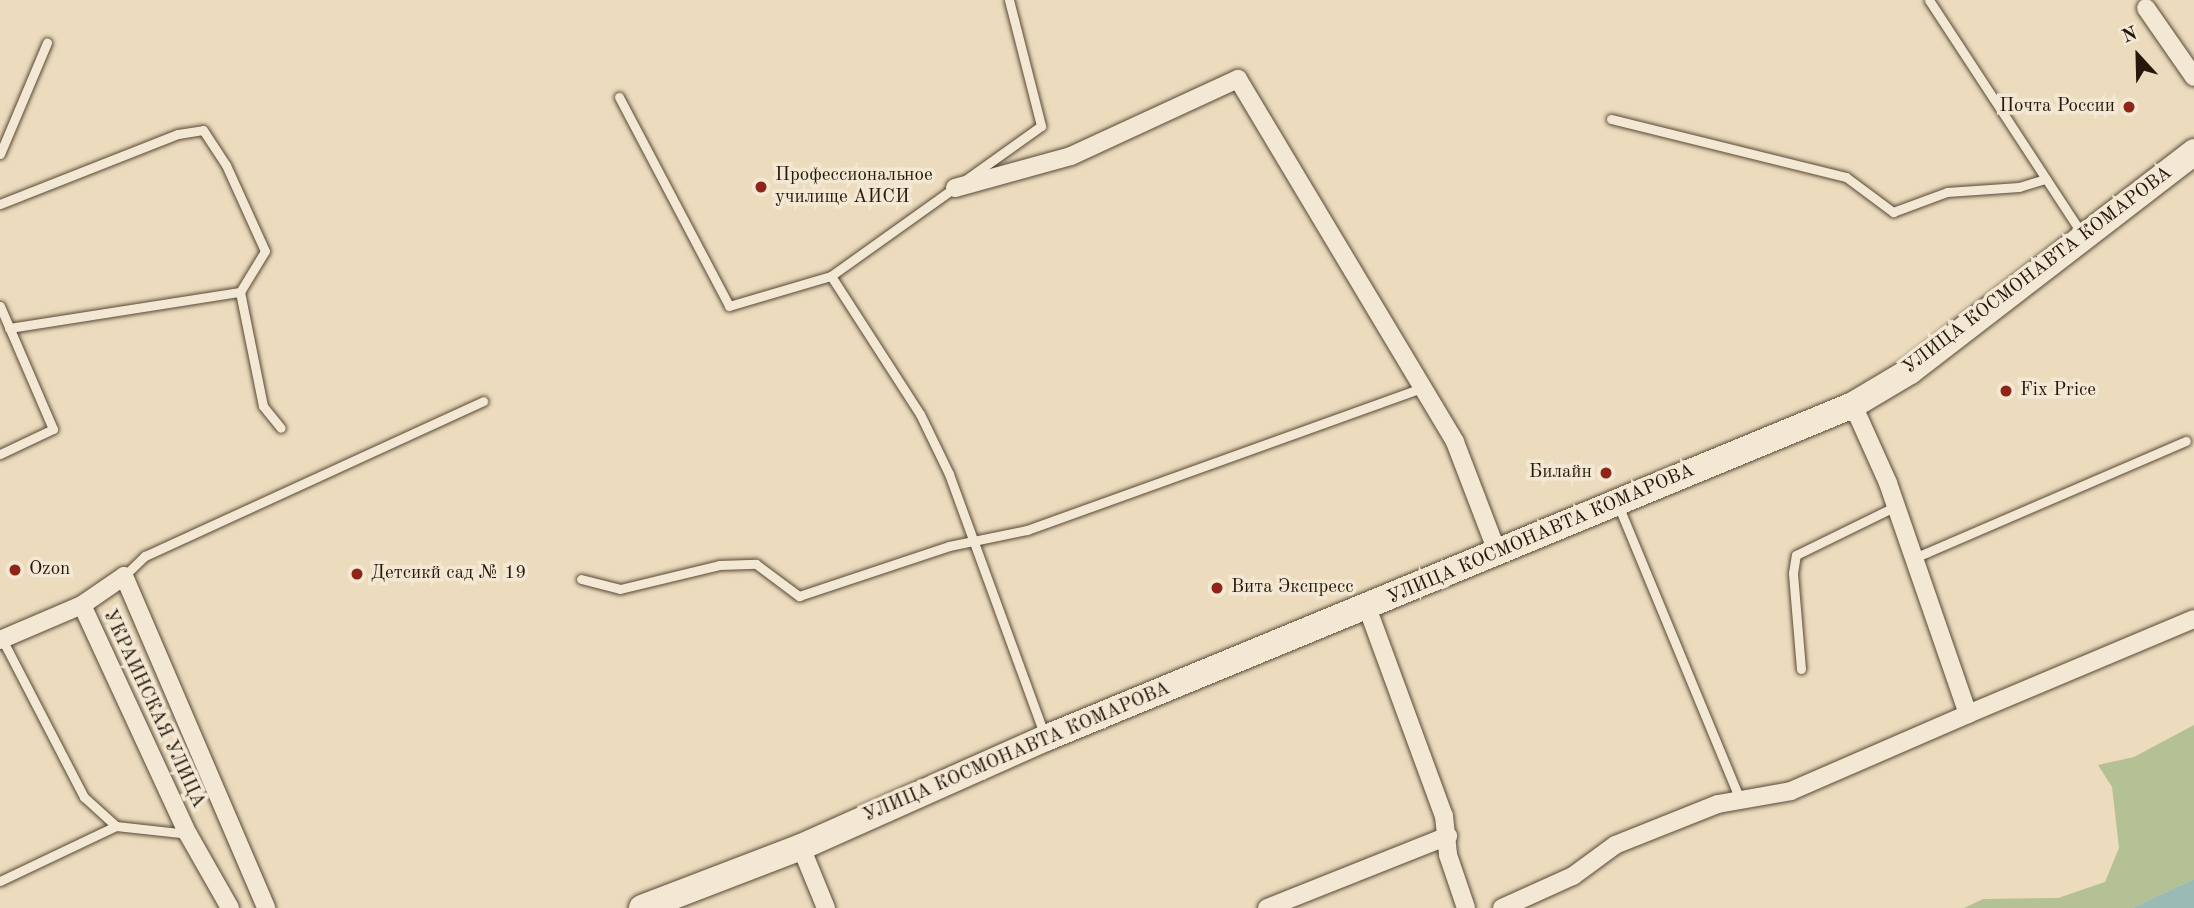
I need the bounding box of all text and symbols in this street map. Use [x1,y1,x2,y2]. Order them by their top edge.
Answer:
north arrow [2103,21,2173,91]
text: N [2120,25,2140,48]
place label: Почта России [1999,96,2115,118]
marker: Почта России [2121,99,2137,115]
street label: УЛИЦА КОСМОНАВТА КОМАРОВА [1899,162,2177,380]
place label: Профессиональное училище АИСИ [775,165,933,209]
marker: Профессиональное училище АИСИ [753,179,769,195]
place label: Fix Price [2020,380,2096,402]
marker: Fix Price [1998,383,2014,399]
street label: УЛИЦА КОСМОНАВТА КОМАРОВА [1384,460,1698,610]
place label: Билайн [1529,462,1592,484]
marker: Билайн [1598,465,1614,481]
place label: Ozon [29,559,70,581]
marker: Ozon [7,562,23,578]
place label: Детсикй сад № 19 [371,563,526,585]
marker: Детсикй сад № 19 [349,566,365,582]
place label: Вита Экспресс [1231,577,1354,599]
marker: Вита Экспресс [1209,580,1225,596]
street label: УКРАИНСКАЯ УЛИЦА [97,606,209,812]
street label: УЛИЦА КОСМОНАВТА КОМАРОВА [860,678,1174,828]

